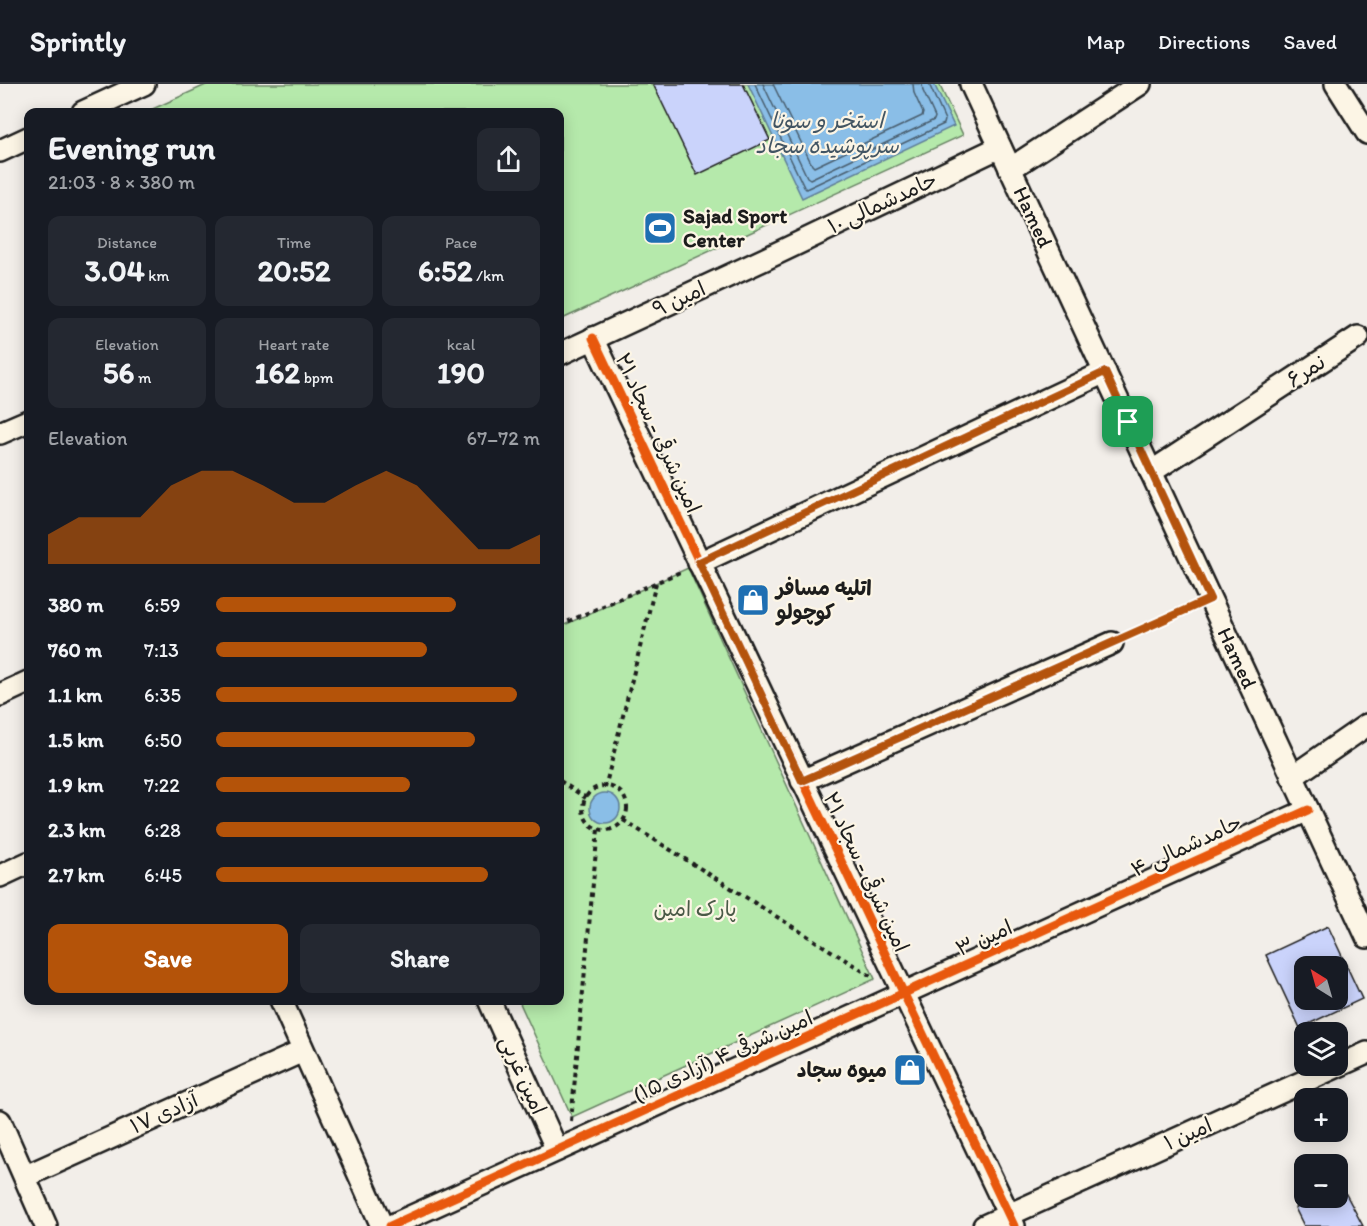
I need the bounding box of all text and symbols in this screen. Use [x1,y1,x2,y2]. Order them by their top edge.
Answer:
text: Sprintly [30,24,126,58]
text: Map [1087,29,1125,54]
text: Directions [1158,29,1250,54]
text: Saved [1283,29,1337,54]
water label: استخر و سونا سرپوشیده سجاد [755,107,900,160]
text: Evening run [48,128,215,167]
button: share [477,128,540,191]
street label: حامدشمالی ۱۰ [823,166,941,240]
text: 21:03 · 8 × 380 m [48,170,195,194]
street label: Hamed [1009,182,1058,251]
place label: Sajad Sport Center [683,203,787,252]
sports icon: Sajad Sport Center [642,210,678,246]
text: Distance [97,233,157,252]
text: Time [277,233,311,252]
text: Pace [445,233,477,252]
text: 3.04 [84,252,145,289]
text: 20:52 [257,252,331,289]
text: 6:52 [418,252,473,289]
text: km [145,266,170,285]
text: /km [473,266,504,285]
street label: امین ۹ [648,275,709,322]
text: Elevation [95,335,159,354]
text: Heart rate [259,335,329,354]
text: kcal [447,335,475,354]
street label: امین شرقی - سجاد ۲۱ [610,349,707,517]
street label: نمر۶ [1282,349,1330,392]
text: 56 [103,354,134,391]
text: 162 [255,354,300,391]
text: 190 [437,354,485,391]
text: m [134,368,151,387]
text: bpm [300,368,333,387]
pin [1102,396,1153,447]
icon: arrive [1111,405,1144,438]
text: Elevation [48,426,127,450]
text: 67–72 m [467,426,540,450]
place label: اتليه مسافر كوچولو [774,575,872,626]
shop icon: اتليه مسافر كوچولو [735,582,771,618]
text: 380 m [48,593,104,617]
text: 6:59 [144,593,180,617]
street label: Hamed [1213,623,1262,692]
text: 760 m [48,638,102,662]
text: 7:13 [144,638,179,662]
text: 1.1 km [48,683,102,707]
text: 6:35 [144,683,181,707]
text: 1.5 km [48,728,104,752]
text: 6:50 [144,728,182,752]
text: 1.9 km [48,773,104,797]
text: 7:22 [144,773,180,797]
street label: امین شرقی - سجاد ۲۱ [818,788,915,956]
street label: حامدشمالی ۴ [1127,809,1246,884]
text: 2.3 km [48,818,105,842]
text: 6:28 [144,818,181,842]
text: 2.7 km [48,863,104,887]
text: 6:45 [144,863,182,887]
park label: پارک امین [653,896,737,922]
street label: امین ۳ [952,914,1016,961]
button: Save [48,924,288,993]
button: Share [300,924,540,993]
north arrow [1294,956,1348,1010]
map controls [1294,956,1348,1208]
street label: امین شرقی ۴ (آزادی ۱۵) [629,1005,816,1106]
button: layers [1294,1022,1348,1076]
street label: امین غربی [493,1032,552,1119]
shop icon: میوه سجاد [892,1052,928,1088]
place label: میوه سجاد [797,1057,887,1083]
street label: ۱۷ آزادی [126,1086,202,1139]
button: + [1294,1088,1348,1142]
street label: امین ۱ [1160,1112,1216,1155]
button: − [1294,1154,1348,1208]

